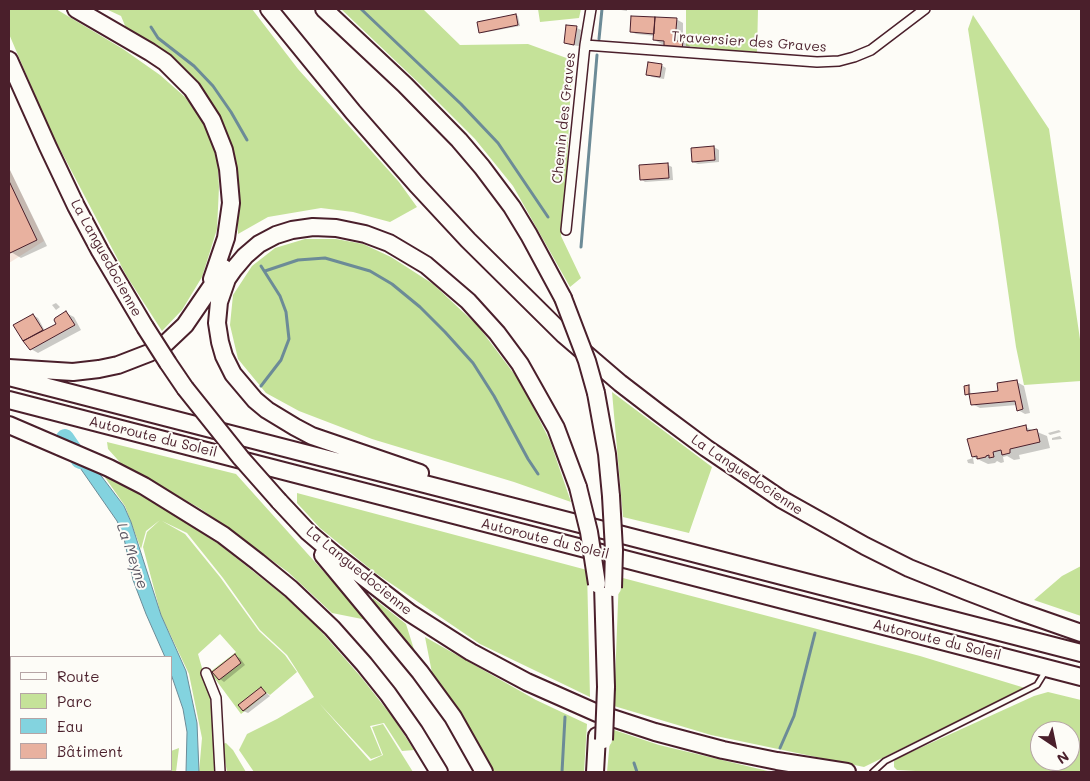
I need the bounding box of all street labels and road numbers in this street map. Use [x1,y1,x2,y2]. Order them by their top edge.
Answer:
street label: Traversier des Graves [671,28,827,56]
street label: Chemin des Graves [549,51,579,185]
street label: La Languedocienne [67,196,145,320]
street label: Autoroute du Soleil [87,413,219,461]
street label: La Languedocienne [688,431,806,519]
street label: Autoroute du Soleil [479,515,611,563]
street label: La Languedocienne [303,523,415,619]
street label: Autoroute du Soleil [871,616,1003,664]

